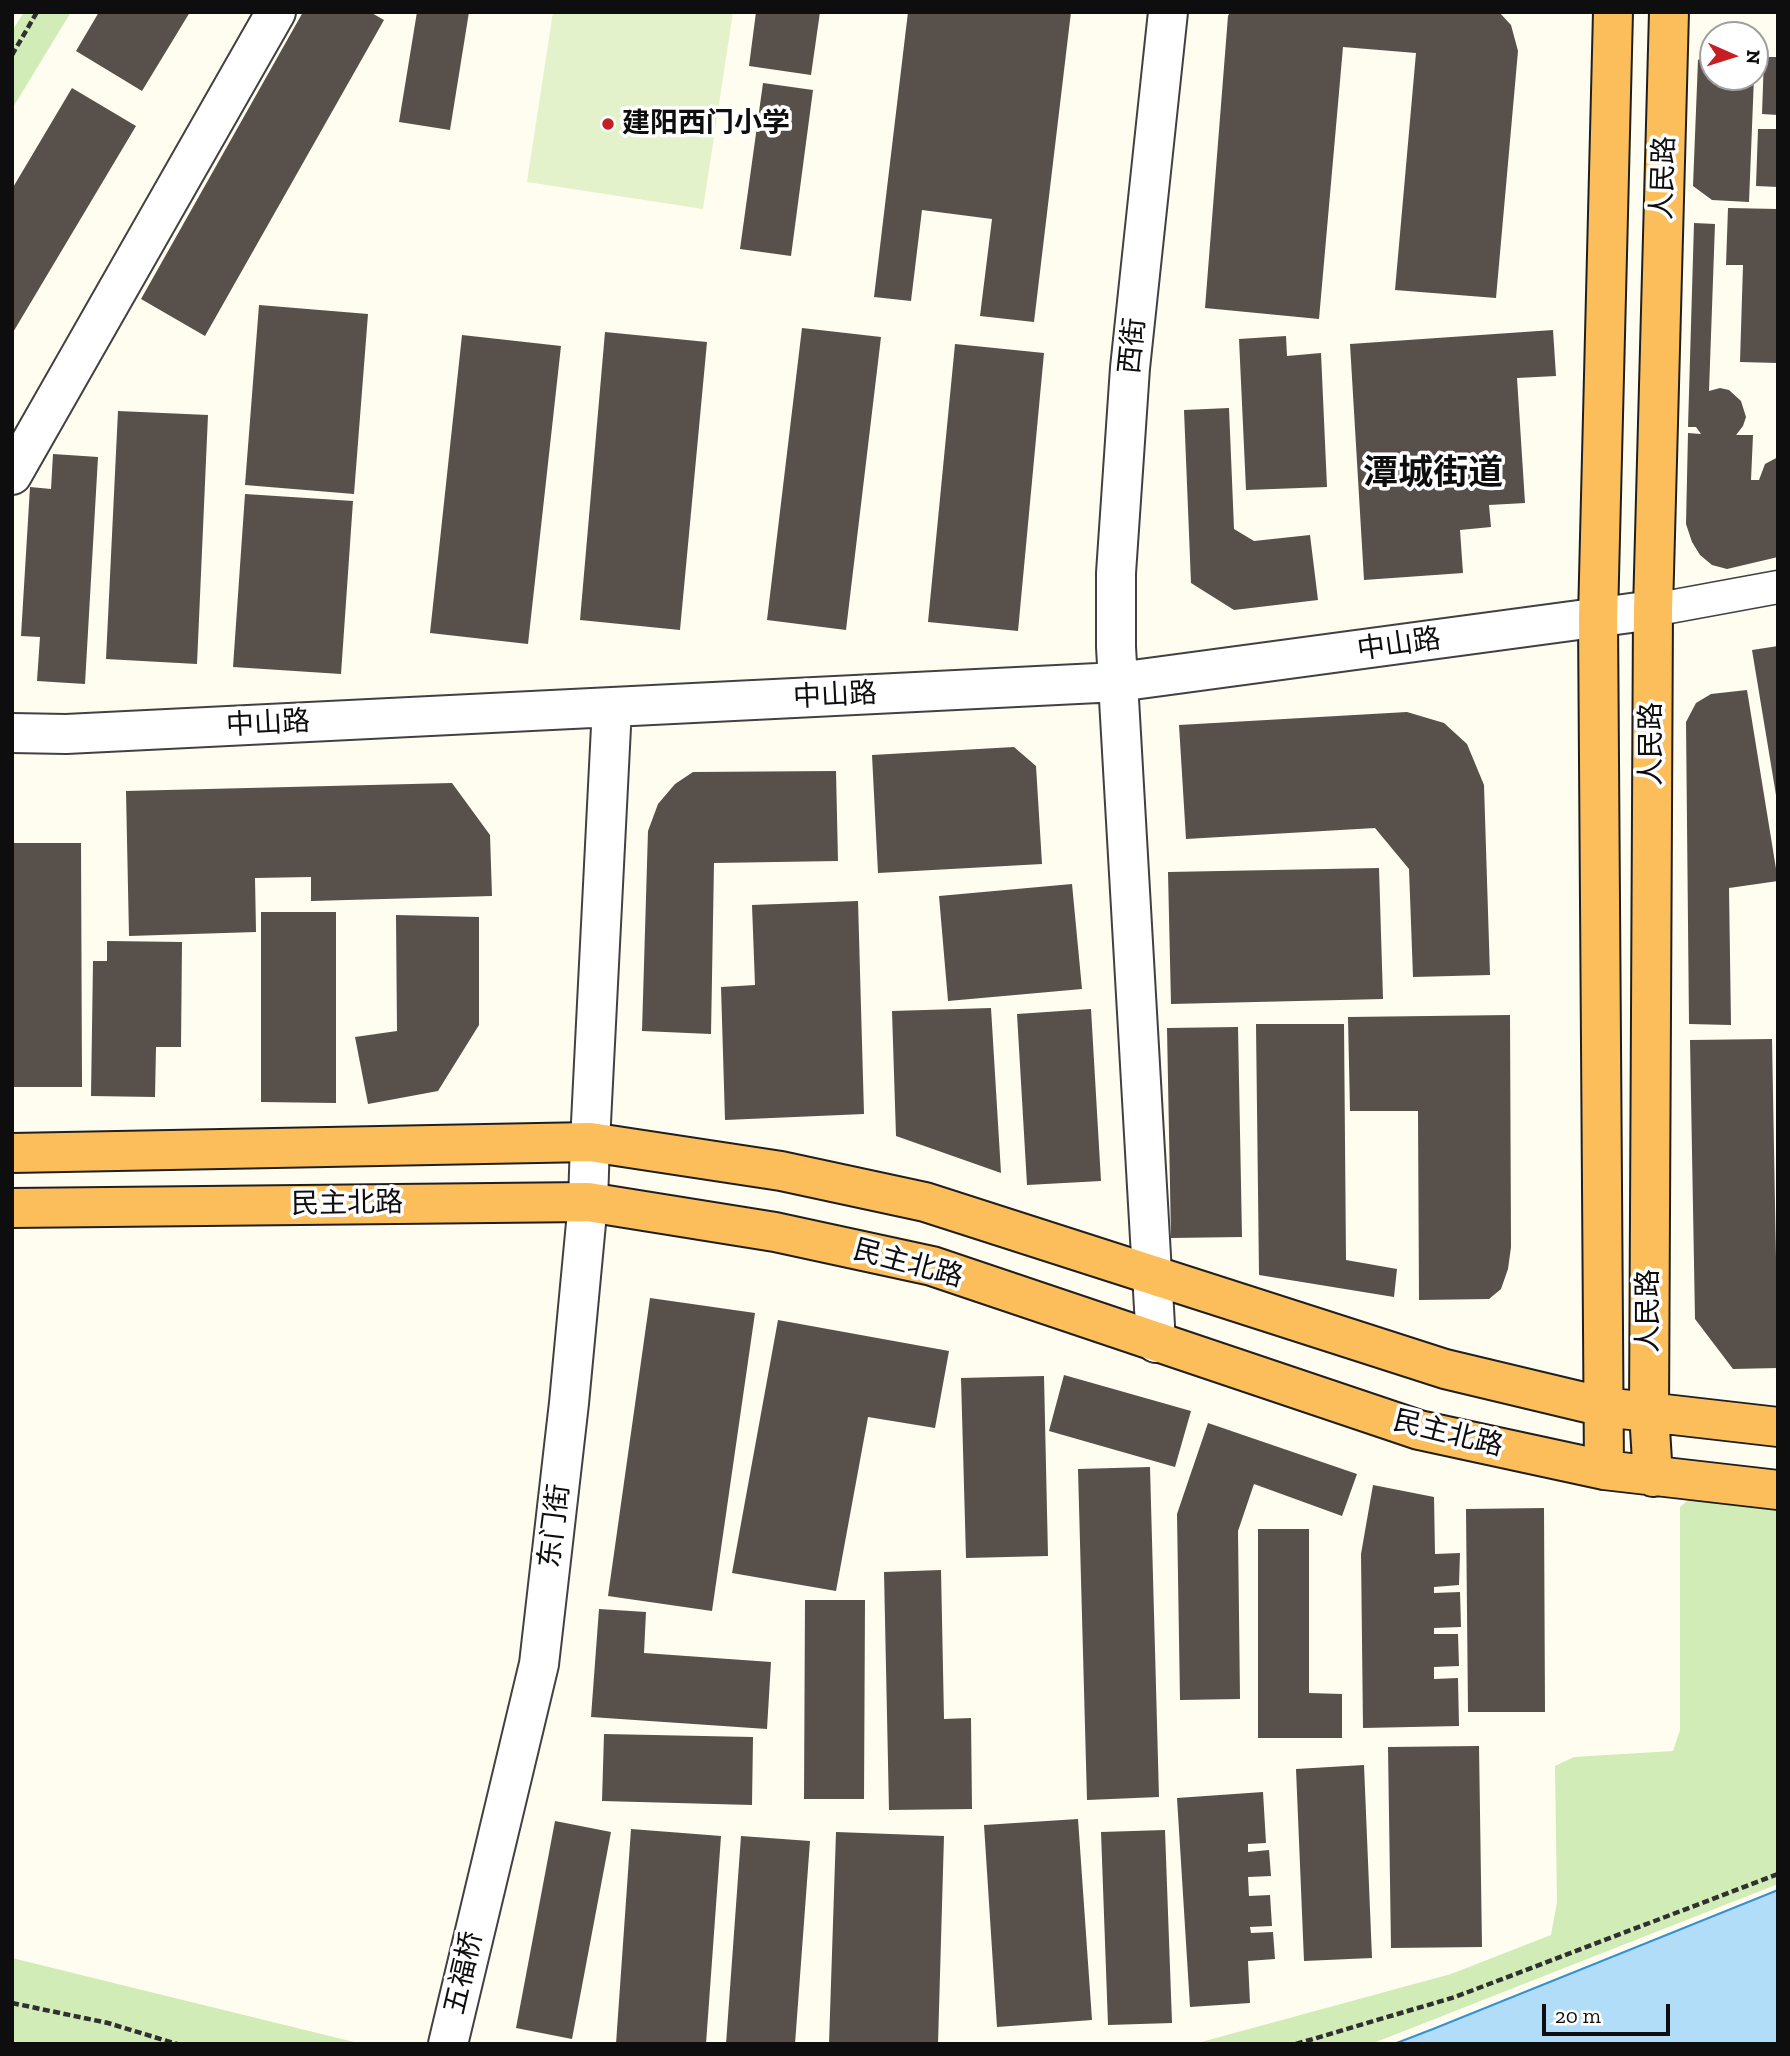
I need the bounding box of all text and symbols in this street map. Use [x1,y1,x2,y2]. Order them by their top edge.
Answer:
north arrow [1699,21,1769,91]
text: N [1742,49,1765,65]
place label: 建阳西门小学 [622,107,790,141]
marker: 建阳西门小学 [600,116,616,132]
street label: 人民路 [1646,135,1682,221]
street label: 西街 [1113,316,1153,376]
district label: 潭城街道 [1363,453,1503,495]
street label: 中山路 [1355,623,1443,667]
street label: 中山路 [792,677,878,715]
street label: 人民路 [1635,702,1669,786]
street label: 中山路 [225,705,311,743]
street label: 民主北路 [291,1186,403,1222]
street label: 民主北路 [850,1233,966,1295]
street label: 人民路 [1632,1269,1666,1353]
street label: 民主北路 [1390,1404,1506,1464]
street label: 东门街 [533,1482,577,1570]
street label: 五福桥 [438,1928,490,2018]
scale bar [1545,1990,1673,2034]
text: 20 m [1555,2003,1601,2028]

